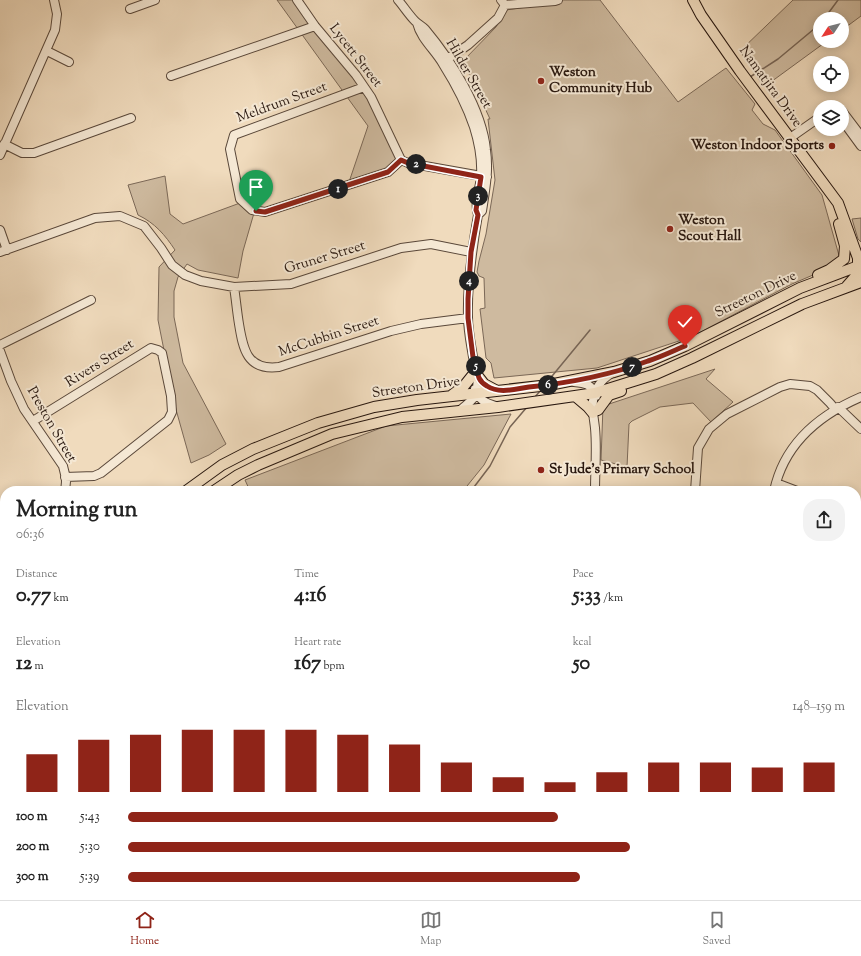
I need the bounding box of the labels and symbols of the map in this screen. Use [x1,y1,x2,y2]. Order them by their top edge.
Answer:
north arrow [813,12,849,48]
street label: Lycett Street [324,20,386,92]
street label: Hilder Street [440,35,496,113]
street label: Namatjira Drive [734,42,806,132]
place label: Weston Community Hub [549,63,653,99]
marker: Weston Community Hub [536,76,546,86]
street label: Meldrum Street [234,77,330,129]
place label: Weston Indoor Sports [691,136,824,156]
marker: Weston Indoor Sports [827,141,837,151]
pin: 2 [406,154,426,174]
pin [239,170,273,211]
pin: 1 [328,179,348,199]
pin: 3 [468,186,488,206]
place label: Weston Scout Hall [678,211,742,247]
marker: Weston Scout Hall [665,224,675,234]
street label: Gruner Street [282,236,368,280]
street label: Streeton Drive [712,267,800,323]
pin: 4 [459,271,479,291]
pin [668,305,702,346]
street label: McCubbin Street [276,311,382,363]
street label: Rivers Street [62,335,138,393]
pin: 5 [466,356,486,376]
pin: 7 [622,357,642,377]
street label: Streeton Drive [371,372,461,404]
pin: 6 [538,375,558,395]
street label: Preston Street [21,383,81,467]
place label: St Jude's Primary School [549,460,695,480]
marker: St Jude's Primary School [536,465,546,475]

